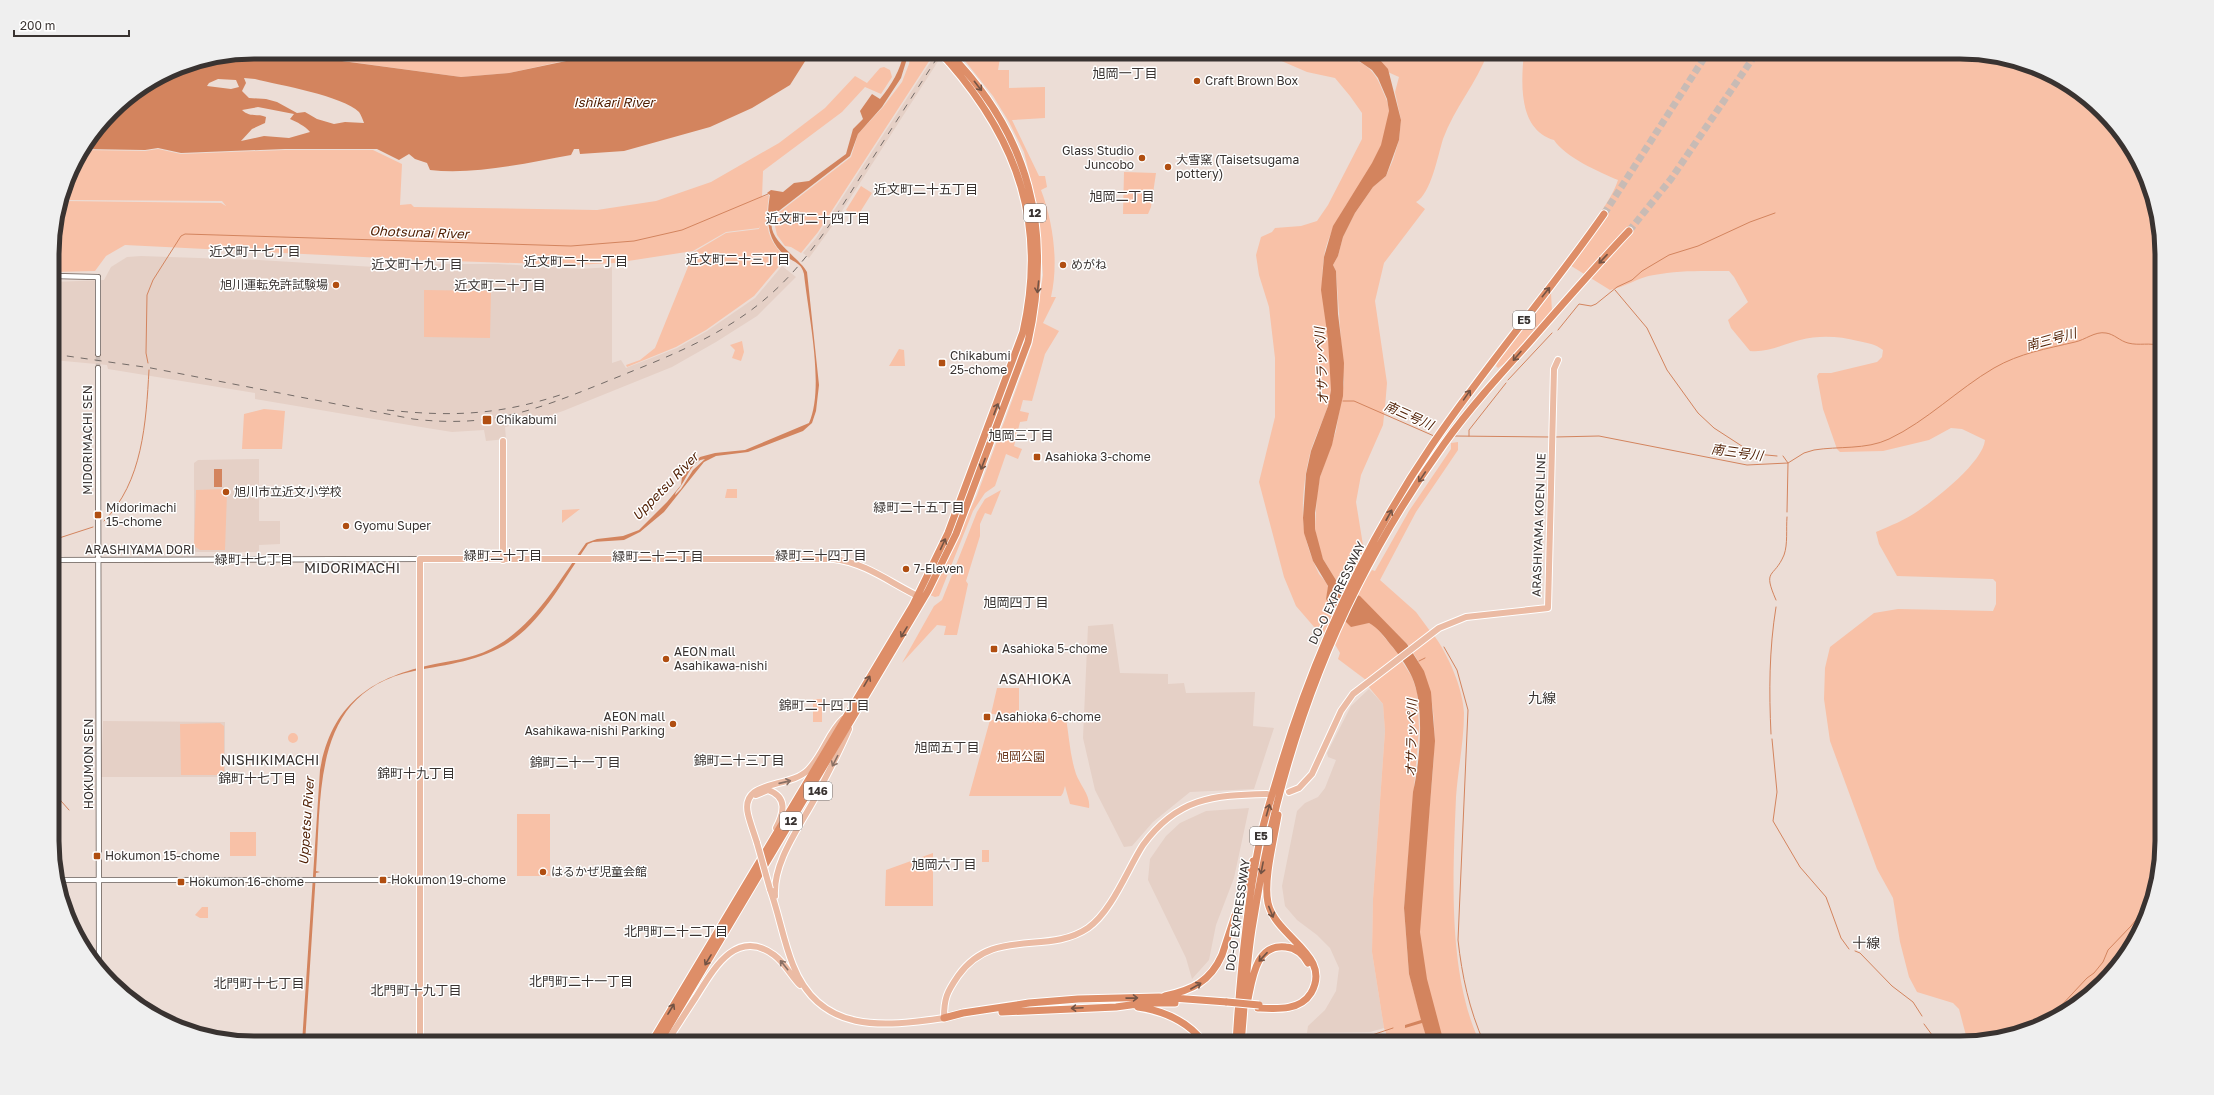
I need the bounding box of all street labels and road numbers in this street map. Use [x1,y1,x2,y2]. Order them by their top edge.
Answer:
road number: 12 [1024,204,1046,222]
road number: E5 [1513,311,1535,329]
street label: MIDORIMACHI SEN [80,385,95,495]
street label: ARASHIYAMA KOEN LINE [1528,453,1549,597]
street label: DO-O EXPRESSWAY [1305,538,1368,647]
street label: ARASHIYAMA DORI [85,542,195,557]
street label: HOKUMON SEN [81,719,96,809]
road number: 146 [804,782,832,800]
road number: 12 [780,812,802,830]
road number: E5 [1250,827,1272,845]
street label: DO-O EXPRESSWAY [1222,858,1253,972]

